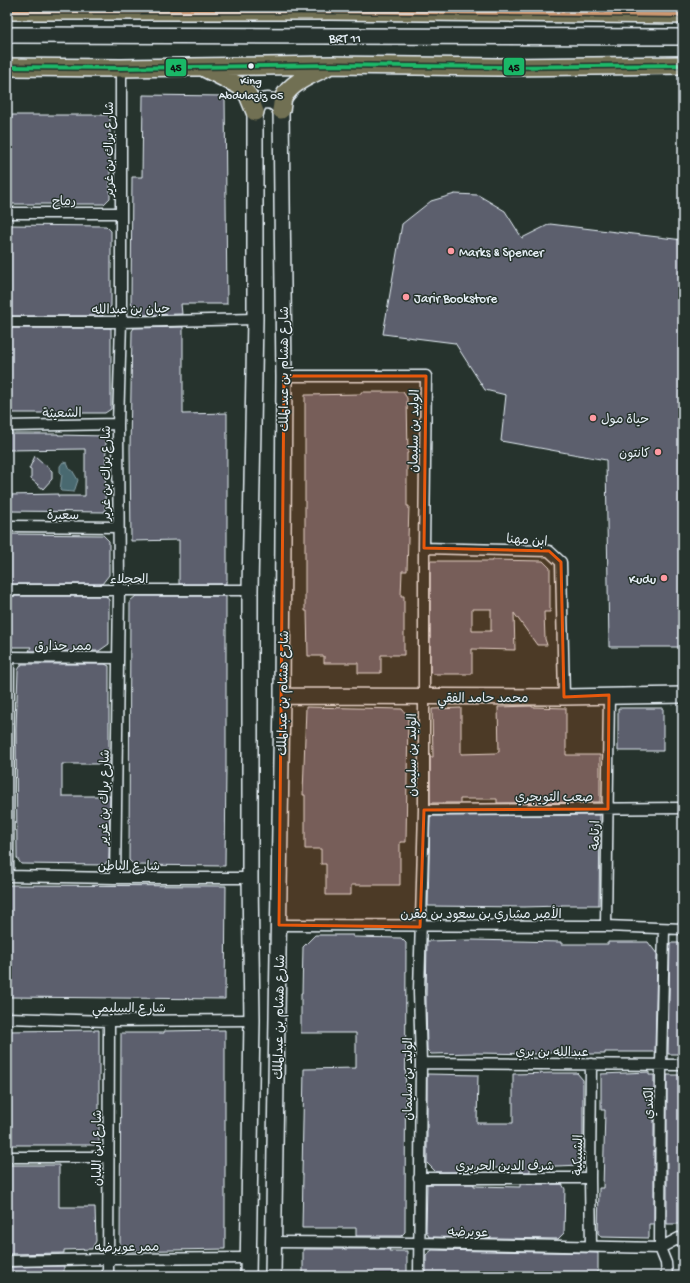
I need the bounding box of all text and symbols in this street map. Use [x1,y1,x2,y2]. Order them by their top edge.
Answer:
street label: BRT 11 [328,32,361,47]
line badge: 45 [503,57,525,76]
line badge: 45 [165,58,187,77]
marker: King Abdulaziz 05 [246,61,256,71]
text: 45 [170,63,182,75]
text: 45 [508,63,520,75]
place label: King Abdulaziz 05 [219,75,283,104]
street label: شارع براك بن غرير [103,101,118,198]
street label: رماح [52,195,76,210]
marker: Marks & Spencer [446,246,456,256]
place label: Marks & Spencer [459,246,545,261]
marker: Jarir Bookstore [401,292,411,302]
place label: Jarir Bookstore [414,292,498,307]
street label: حبان بن عبدالله [92,302,171,319]
street label: شارع هشام بن عبدالملك [278,306,294,432]
street label: الوليد بن سليمان [407,389,424,473]
street label: الشعيثة [42,407,82,422]
marker: حياة مول [588,413,598,423]
place label: حياة مول [601,413,649,428]
street label: شارع براك بن غرير [100,425,115,522]
place label: كانتون [619,447,650,462]
marker: كانتون [653,447,663,457]
street label: سعيرة [47,509,79,524]
street label: ابن مهنا [506,533,548,550]
street label: الحجلاء [110,573,148,588]
place label: Kudu [629,573,656,588]
marker: Kudu [659,573,669,583]
street label: شارع هشام بن عبدالملك [276,630,294,756]
street label: ممر حذارق [34,640,92,655]
street label: محمد حامد الفقي [438,692,528,709]
street label: الوليد بن سليمان [406,713,421,797]
street label: شارع براك بن غرير [97,749,114,846]
street label: صعب التويجري [515,791,593,806]
street label: ارتامة [589,820,604,850]
street label: شارع الباطن [98,860,160,875]
street label: الأمير مشاري بن سعود بن مقرن [400,905,562,923]
street label: شارع هشام بن عبدالملك [272,954,290,1080]
street label: شارع السليمي [92,1002,166,1019]
street label: الوليد بن سليمان [402,1037,417,1121]
street label: عبدالله بن بري [516,1046,588,1061]
street label: الكندي [643,1087,658,1119]
street label: شارع ابن اللبان [91,1110,106,1186]
street label: الشبيكية [572,1134,587,1176]
street label: شرف الدين الحريري [456,1160,554,1175]
street label: عويرضه [448,1226,488,1241]
street label: ممر عويرضه [95,1240,159,1257]

